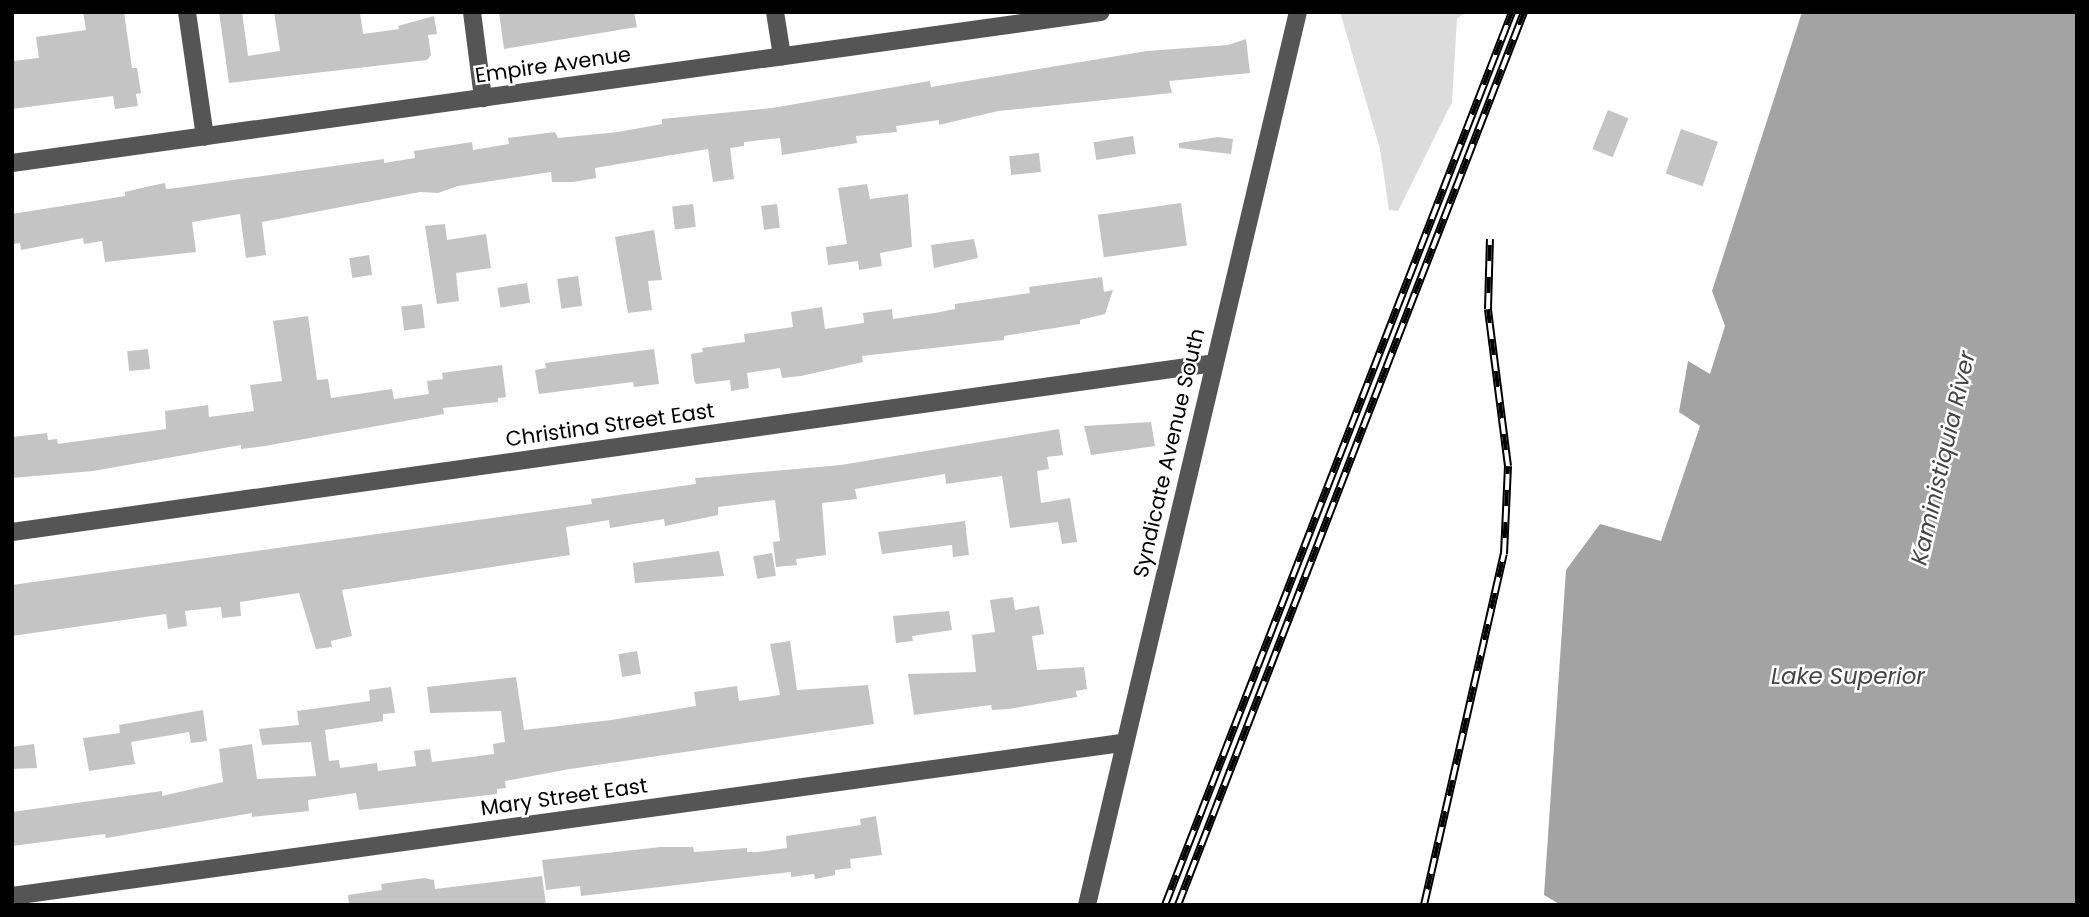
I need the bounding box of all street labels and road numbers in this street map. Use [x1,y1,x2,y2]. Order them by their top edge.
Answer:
street label: Empire Avenue [473,42,633,88]
street label: Syndicate Avenue South [1128,326,1210,580]
street label: Christina Street East [504,398,716,452]
street label: Mary Street East [479,773,649,821]

